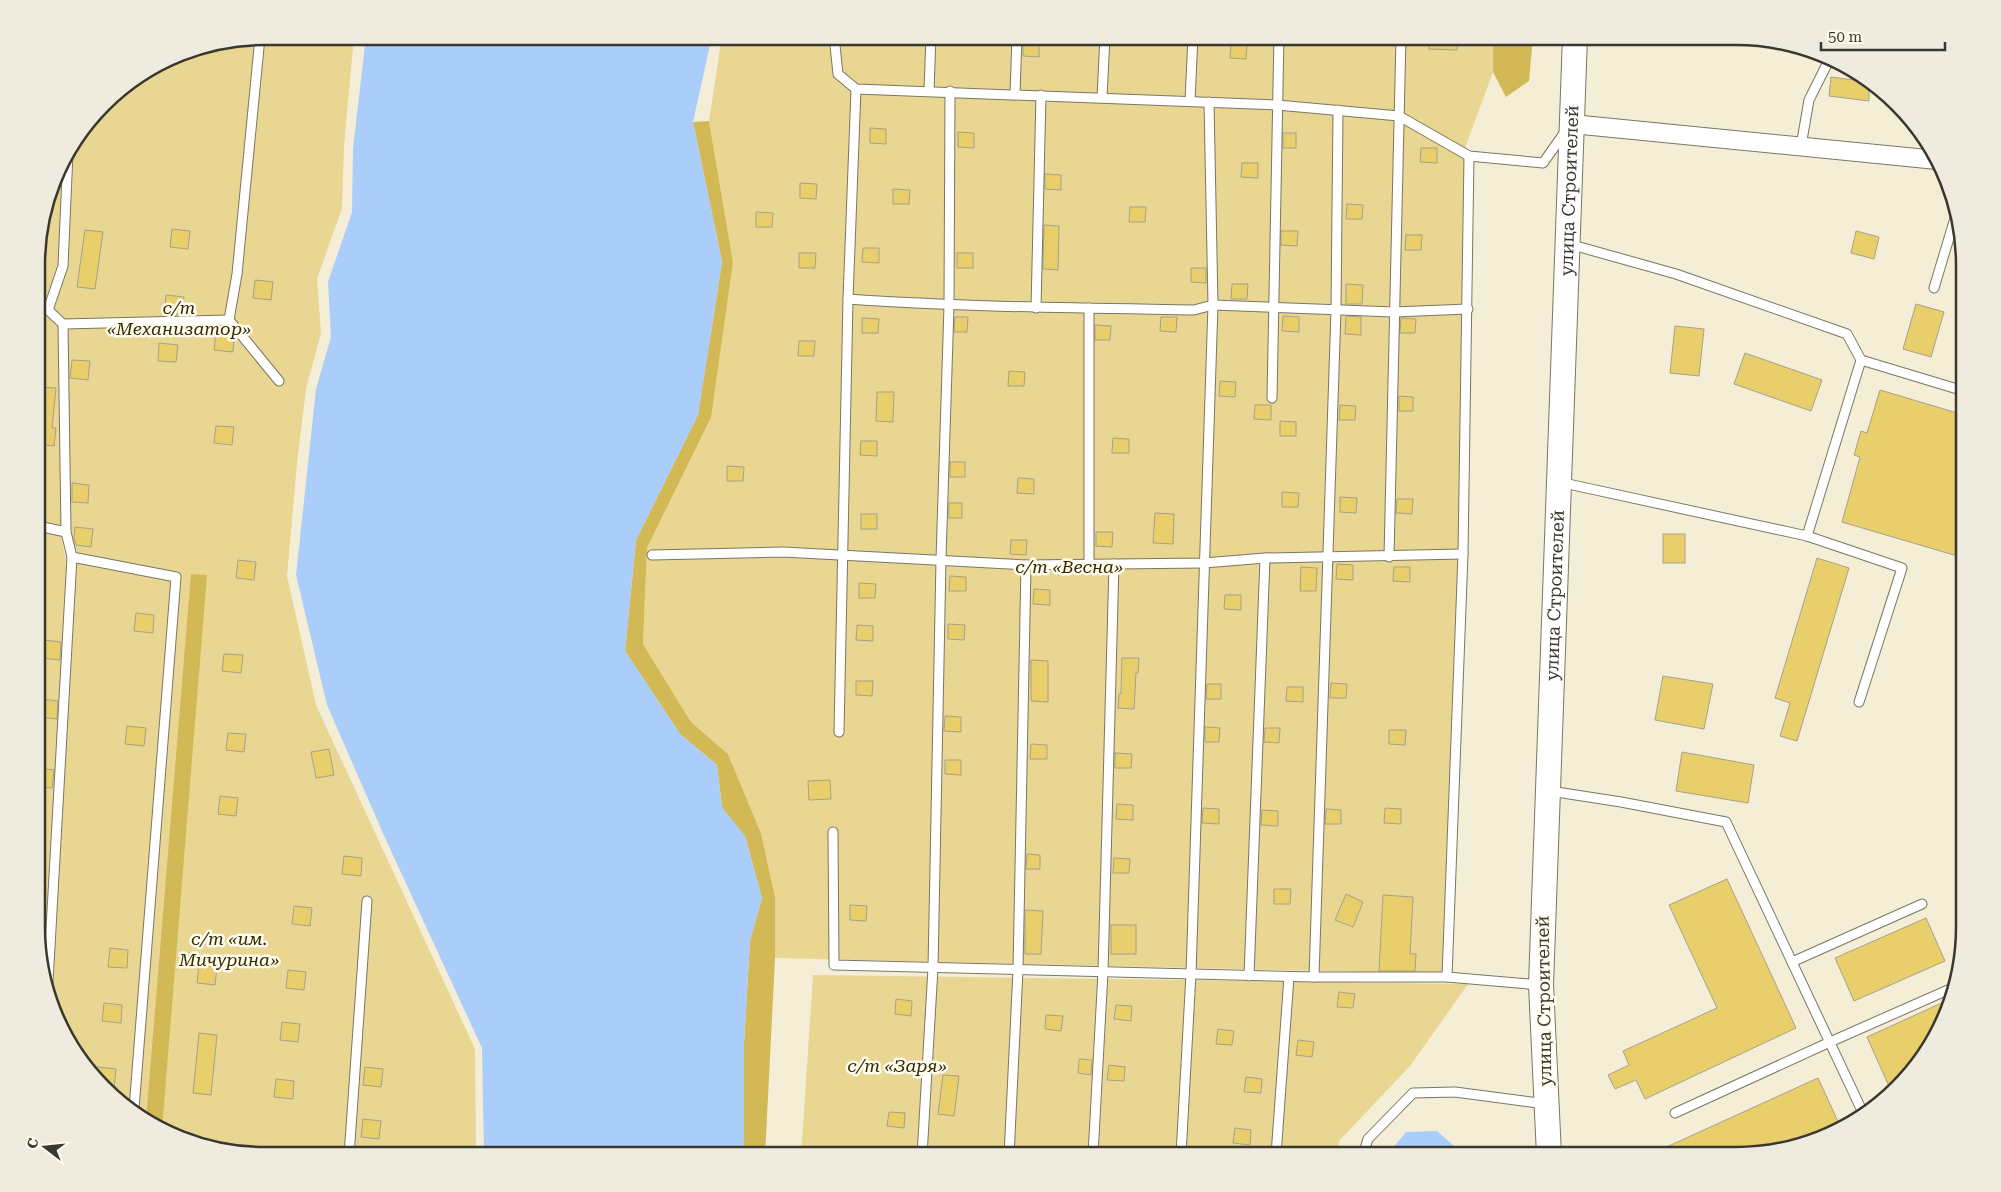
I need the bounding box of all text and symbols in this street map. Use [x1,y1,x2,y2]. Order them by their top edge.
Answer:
scale bar [1821,20,1945,52]
text: 50 m [1828,28,1863,46]
street label: улица Строителей [1555,105,1583,276]
park label: с/т «Механизатор» [107,297,251,339]
street label: улица Строителей [1541,510,1568,681]
park label: с/т «Весна» [1015,556,1123,577]
street label: улица Строителей [1532,915,1555,1087]
park label: с/т «им. Мичурина» [178,928,279,970]
park label: с/т «Заря» [847,1055,947,1076]
north arrow [20,1122,70,1172]
text: С [23,1136,42,1150]

